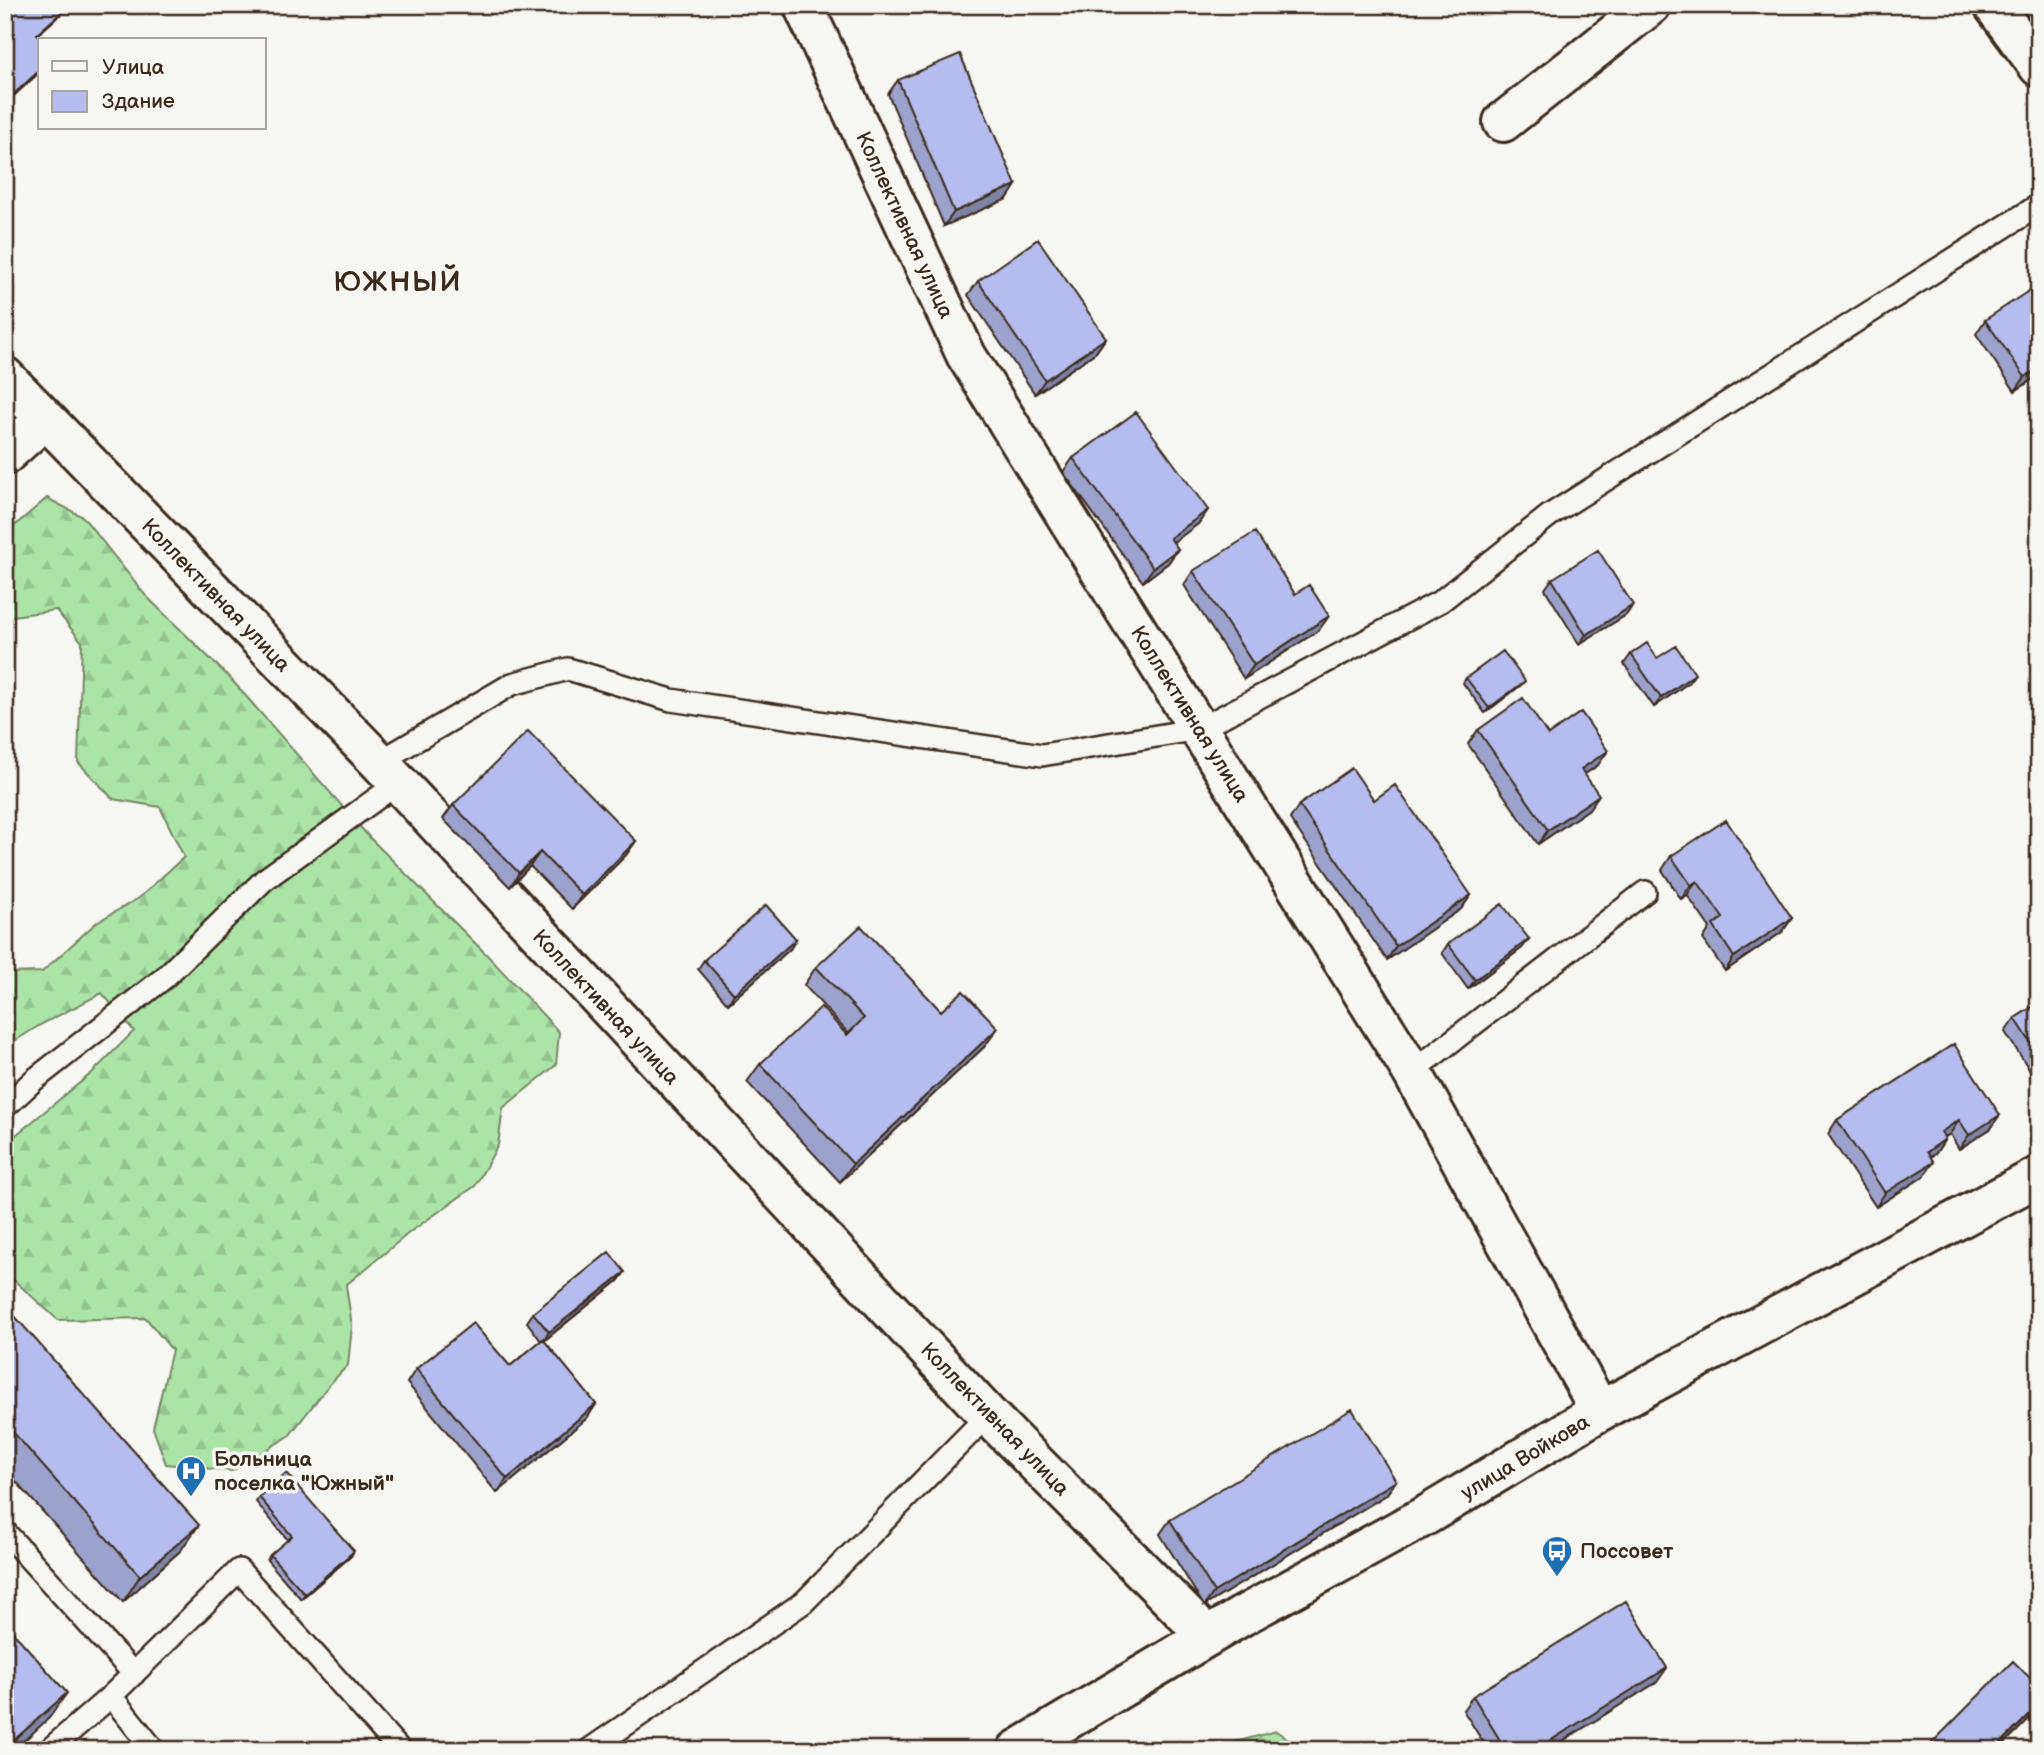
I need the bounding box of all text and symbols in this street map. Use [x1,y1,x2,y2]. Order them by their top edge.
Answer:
legend [38,38,266,130]
text: Улица [102,55,165,80]
text: Здание [102,89,175,114]
street label: Коллективная улица [850,128,959,323]
district label: ЮЖНЫЙ [334,263,462,299]
street label: Коллективная улица [136,514,296,678]
street label: Коллективная улица [1125,621,1254,808]
street label: Коллективная улица [527,925,684,1091]
street label: Коллективная улица [915,1338,1075,1502]
street label: улица Войкова [1457,1409,1594,1506]
place label: Больница поселка "Южный" [214,1447,394,1496]
hospital icon: Больница поселка "Южный" [174,1454,208,1498]
bus stop icon: Поссовет [1540,1534,1574,1578]
place label: Поссовет [1580,1539,1673,1564]

